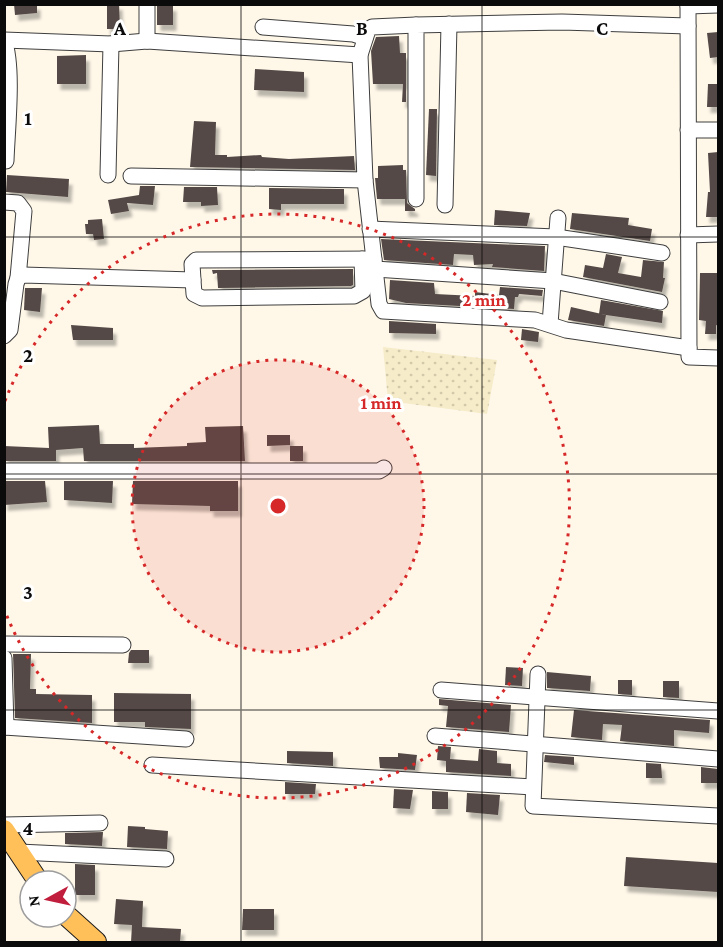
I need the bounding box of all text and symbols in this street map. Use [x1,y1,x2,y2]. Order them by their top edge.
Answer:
text: A [113,17,127,39]
text: B [356,17,368,39]
text: C [596,17,608,39]
text: 1 [24,107,32,129]
text: 2 min [462,290,506,310]
text: 2 [23,344,33,366]
text: 1 min [361,393,402,413]
centre of rings [268,496,288,516]
text: 3 [23,581,33,603]
text: 4 [23,817,34,839]
north arrow [18,869,78,929]
text: N [24,894,43,908]

